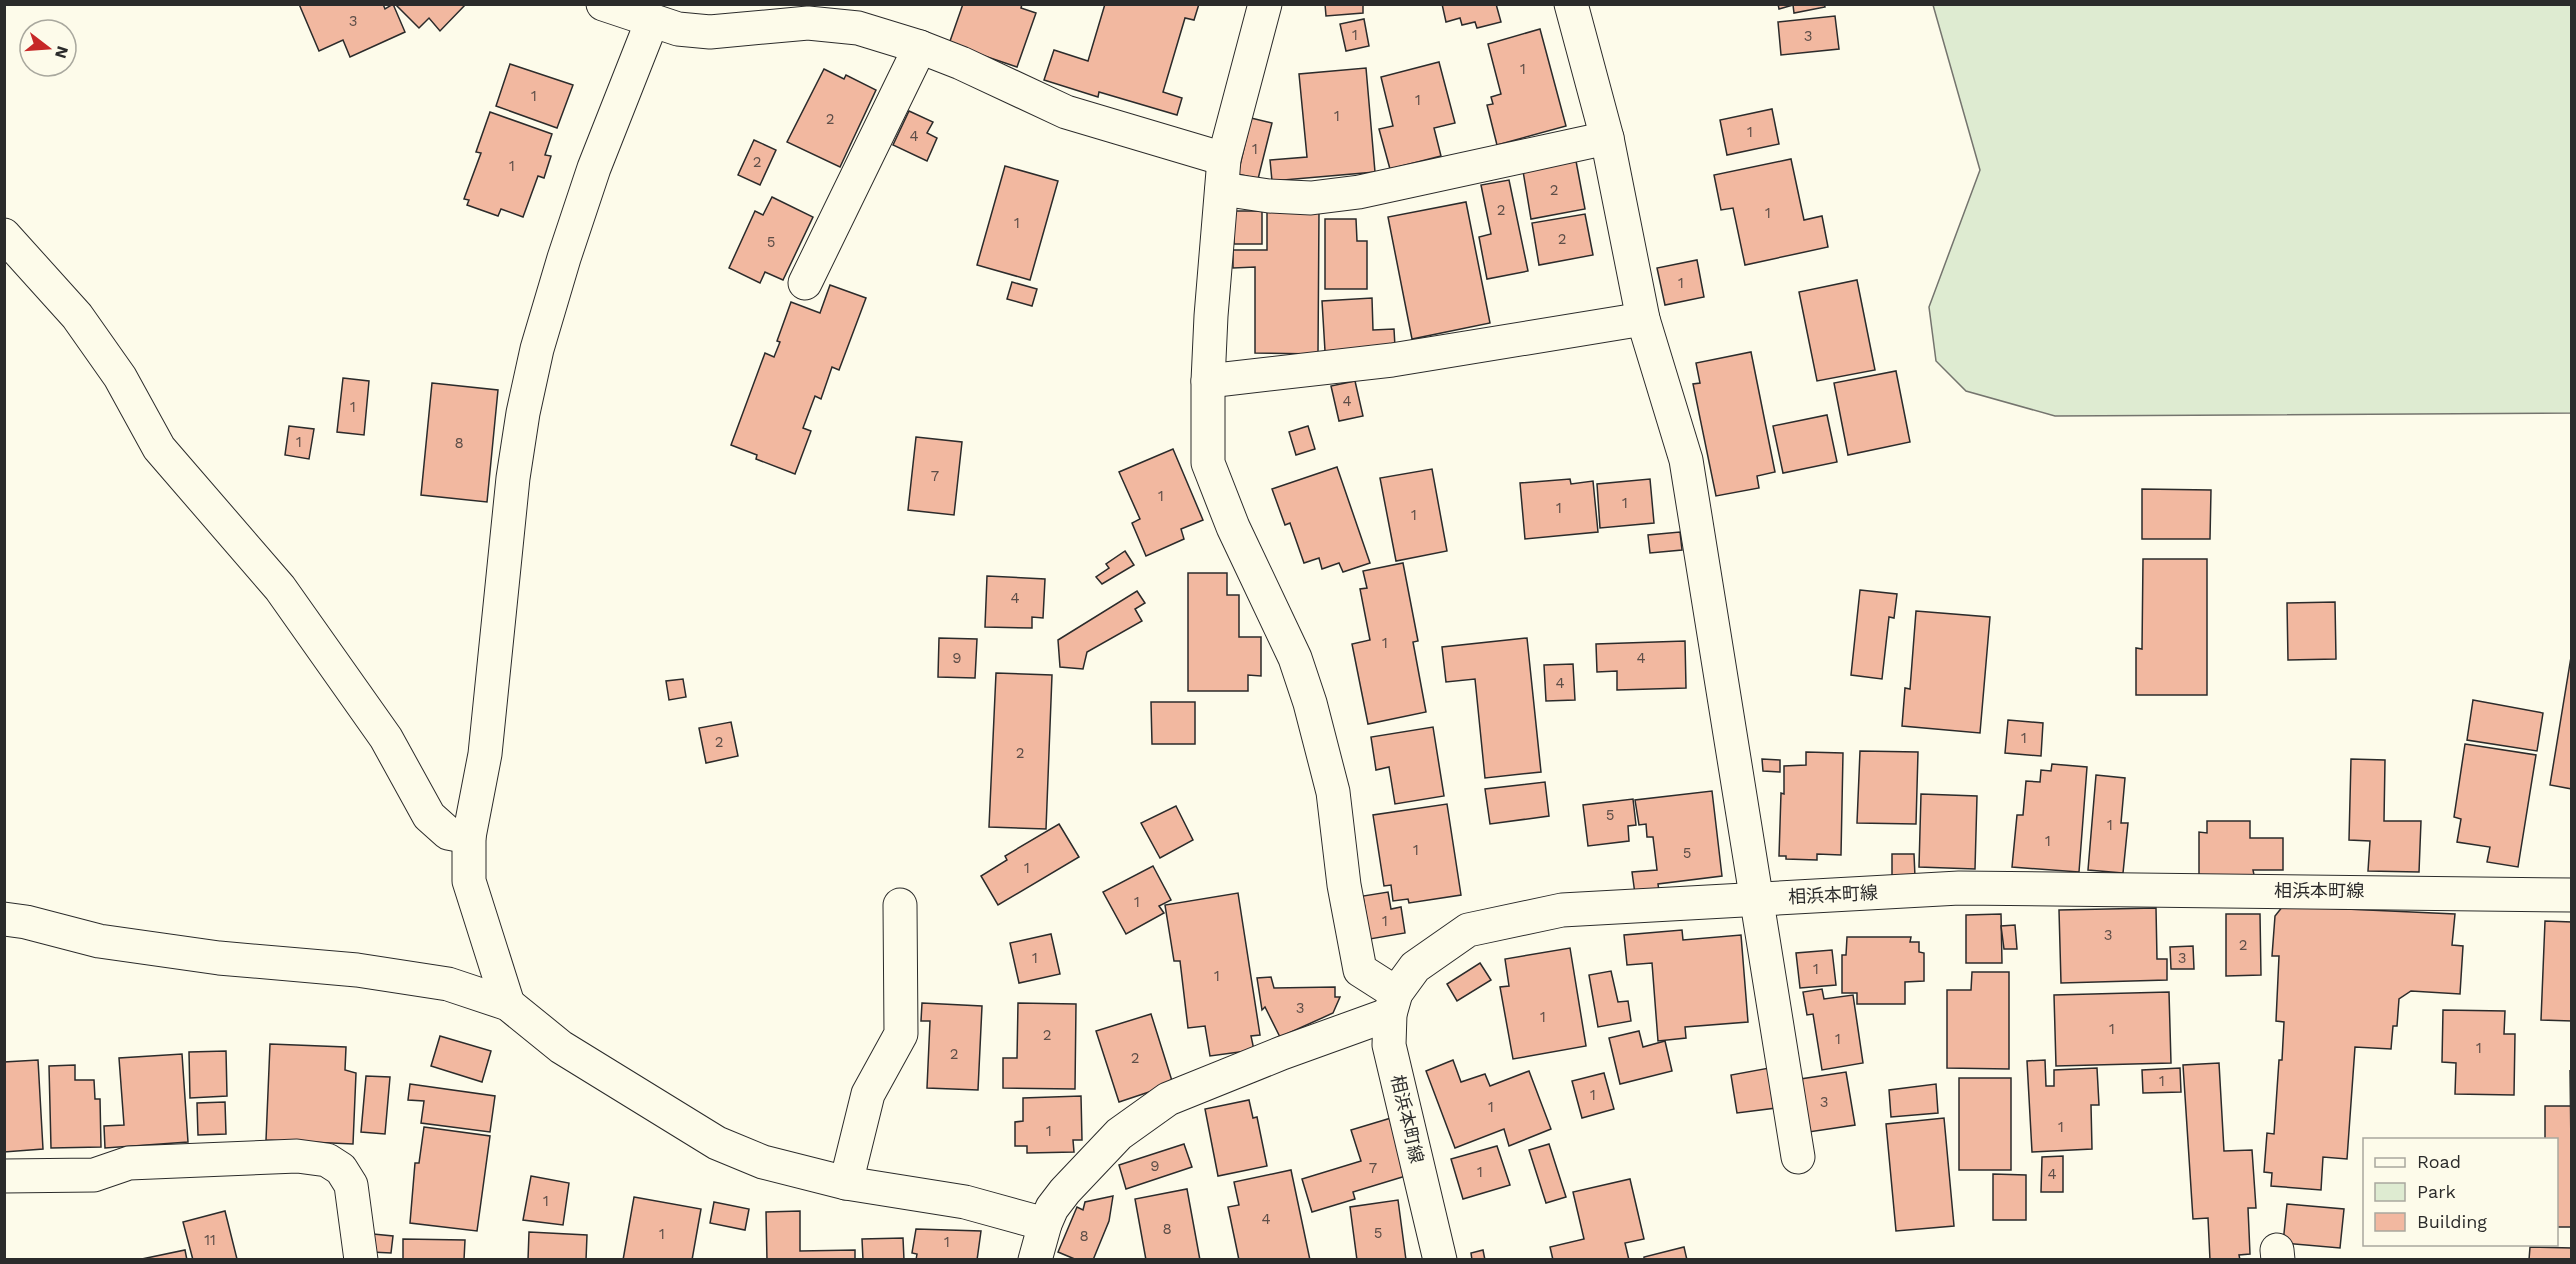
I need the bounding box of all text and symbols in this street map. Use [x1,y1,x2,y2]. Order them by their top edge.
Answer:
house number: 3 [349,12,357,30]
north arrow [18,18,78,78]
house number: 1 [1352,26,1358,44]
house number: 3 [1804,27,1812,45]
text: N [51,44,73,61]
house number: 1 [1520,60,1526,78]
house number: 1 [531,87,537,105]
house number: 1 [1415,91,1421,109]
house number: 1 [1334,107,1340,125]
house number: 2 [826,110,834,128]
house number: 1 [1747,123,1753,141]
house number: 4 [909,127,919,145]
house number: 1 [1252,140,1258,158]
house number: 2 [753,153,761,171]
house number: 1 [509,157,515,175]
house number: 2 [1550,181,1558,199]
house number: 2 [1497,201,1505,219]
house number: 1 [1765,204,1771,222]
house number: 1 [1014,214,1020,232]
house number: 2 [1558,230,1566,248]
house number: 5 [767,233,775,251]
house number: 1 [1678,274,1684,292]
house number: 4 [1342,392,1352,410]
house number: 1 [350,398,356,416]
house number: 1 [296,433,302,451]
house number: 8 [454,434,464,452]
house number: 7 [931,467,939,485]
house number: 1 [1158,487,1164,505]
house number: 1 [1622,494,1628,512]
house number: 1 [1556,499,1562,517]
house number: 1 [1411,506,1417,524]
house number: 4 [1010,589,1020,607]
house number: 1 [1382,634,1388,652]
house number: 9 [952,649,962,667]
house number: 4 [1636,649,1646,667]
house number: 4 [1555,674,1565,692]
house number: 1 [2021,729,2027,747]
house number: 2 [715,733,723,751]
house number: 2 [1016,744,1024,762]
house number: 5 [1606,806,1614,824]
house number: 1 [2107,816,2113,834]
house number: 1 [2045,832,2051,850]
house number: 1 [1413,841,1419,859]
house number: 5 [1683,844,1691,862]
house number: 1 [1024,859,1030,877]
street label: 相浜本町線 [2274,880,2364,901]
street label: 相浜本町線 [1787,882,1878,907]
house number: 1 [1134,893,1140,911]
house number: 1 [1382,912,1388,930]
house number: 3 [2104,926,2112,944]
house number: 2 [2239,936,2247,954]
house number: 1 [1032,949,1038,967]
house number: 3 [2178,949,2186,967]
house number: 1 [1813,960,1819,978]
house number: 1 [1214,967,1220,985]
house number: 3 [1296,999,1304,1017]
house number: 1 [1540,1008,1546,1026]
house number: 1 [2109,1020,2115,1038]
house number: 2 [1043,1026,1051,1044]
house number: 1 [1835,1030,1841,1048]
house number: 1 [2476,1039,2482,1057]
house number: 2 [950,1045,958,1063]
house number: 2 [1131,1049,1139,1067]
house number: 1 [2159,1072,2165,1090]
street label: 相浜本町線 [1387,1073,1428,1165]
house number: 1 [1590,1086,1596,1104]
house number: 3 [1820,1093,1828,1111]
house number: 1 [1488,1098,1494,1116]
house number: 1 [2058,1118,2064,1136]
house number: 1 [1046,1122,1052,1140]
legend [2363,1138,2558,1246]
text: Road [2417,1151,2461,1172]
house number: 9 [1150,1157,1160,1175]
house number: 7 [1369,1159,1377,1177]
house number: 1 [1477,1163,1483,1181]
house number: 4 [2047,1165,2057,1183]
text: Park [2417,1181,2456,1202]
house number: 1 [543,1192,549,1210]
house number: 4 [1261,1210,1271,1228]
text: Building [2417,1211,2487,1232]
house number: 8 [1162,1220,1172,1238]
house number: 5 [1374,1224,1382,1242]
house number: 1 [659,1225,665,1243]
house number: 8 [1079,1227,1089,1245]
house number: 11 [204,1231,216,1249]
house number: 1 [944,1233,950,1251]

